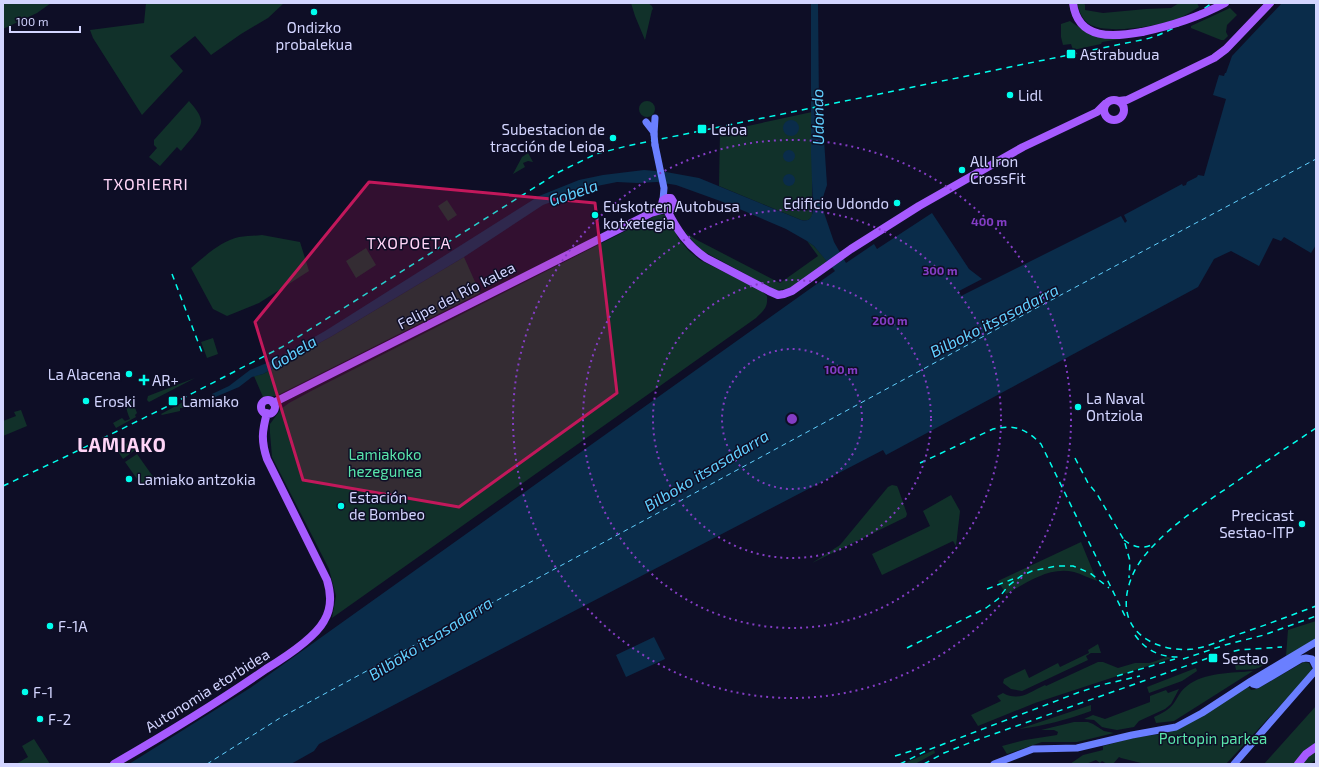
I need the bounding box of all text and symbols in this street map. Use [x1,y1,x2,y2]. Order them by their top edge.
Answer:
marker: Ondizko probalekua [309,7,319,17]
scale bar [10,8,80,34]
text: 100 m [16,14,48,28]
place label: Ondizko probalekua [276,18,352,53]
place label: Astrabudua [1080,45,1159,63]
marker: Astrabudua [1065,48,1077,60]
place label: Lidl [1018,86,1043,104]
water label: Udondo [807,89,827,145]
marker: Lidl [1005,90,1015,100]
place label: Subestacion de tracción de Leioa [490,120,605,155]
place label: Leioa [711,120,747,138]
marker: Leioa [696,123,708,135]
marker: Subestacion de tracción de Leioa [608,133,618,143]
place label: All Iron CrossFit [970,152,1026,187]
marker: All Iron CrossFit [957,165,967,175]
district label: TXORIERRI [103,174,189,193]
water label: Gobela [546,175,600,209]
place label: Edificio Udondo [783,194,889,212]
place label: Euskotren Autobusa kotxetegia [603,197,740,232]
marker: Edificio Udondo [892,198,902,208]
marker: Euskotren Autobusa kotxetegia [590,210,600,220]
text: 400 m [971,214,1007,228]
district label: TXOPOETA [367,233,451,252]
street label: Felipe del Río kalea [394,258,518,332]
text: 300 m [922,263,958,277]
water label: Bilboko itsasadarra [926,279,1062,361]
text: 200 m [872,313,908,327]
water label: Gobela [266,331,320,373]
text: 100 m [824,362,858,376]
place label: La Alacena [48,365,121,383]
marker: La Alacena [124,369,134,379]
place label: AR+ [152,371,179,389]
marker: AR+ [139,375,149,385]
place label: La Naval Ontziola [1086,389,1145,424]
place label: Eroski [94,392,136,410]
place label: Lamiako [182,392,239,410]
marker: Lamiako [167,395,179,407]
marker: Eroski [81,396,91,406]
marker: La Naval Ontziola [1073,402,1083,412]
centre of rings [785,412,799,426]
water label: Bilboko itsasadarra [640,425,772,515]
district label: LAMIAKO [77,433,167,456]
park label: Lamiakoko hezegunea [348,445,422,480]
place label: Lamiako antzokia [137,470,256,488]
marker: Lamiako antzokia [124,474,134,484]
place label: Estación de Bombeo [349,488,425,523]
marker: Estación de Bombeo [336,501,346,511]
place label: Precicast Sestao-ITP [1219,506,1294,541]
marker: Precicast Sestao-ITP [1297,519,1307,529]
water label: Bilboko itsasadarra [365,592,495,684]
place label: F-1A [58,617,88,635]
marker: F-1A [45,621,55,631]
street label: Autonomia etorbidea [141,644,273,736]
place label: Sestao [1222,649,1269,667]
marker: Sestao [1207,652,1219,664]
place label: F-1 [33,683,53,701]
marker: F-1 [20,687,30,697]
place label: F-2 [48,710,71,728]
marker: F-2 [35,714,45,724]
park label: Portopin parkea [1159,729,1267,747]

